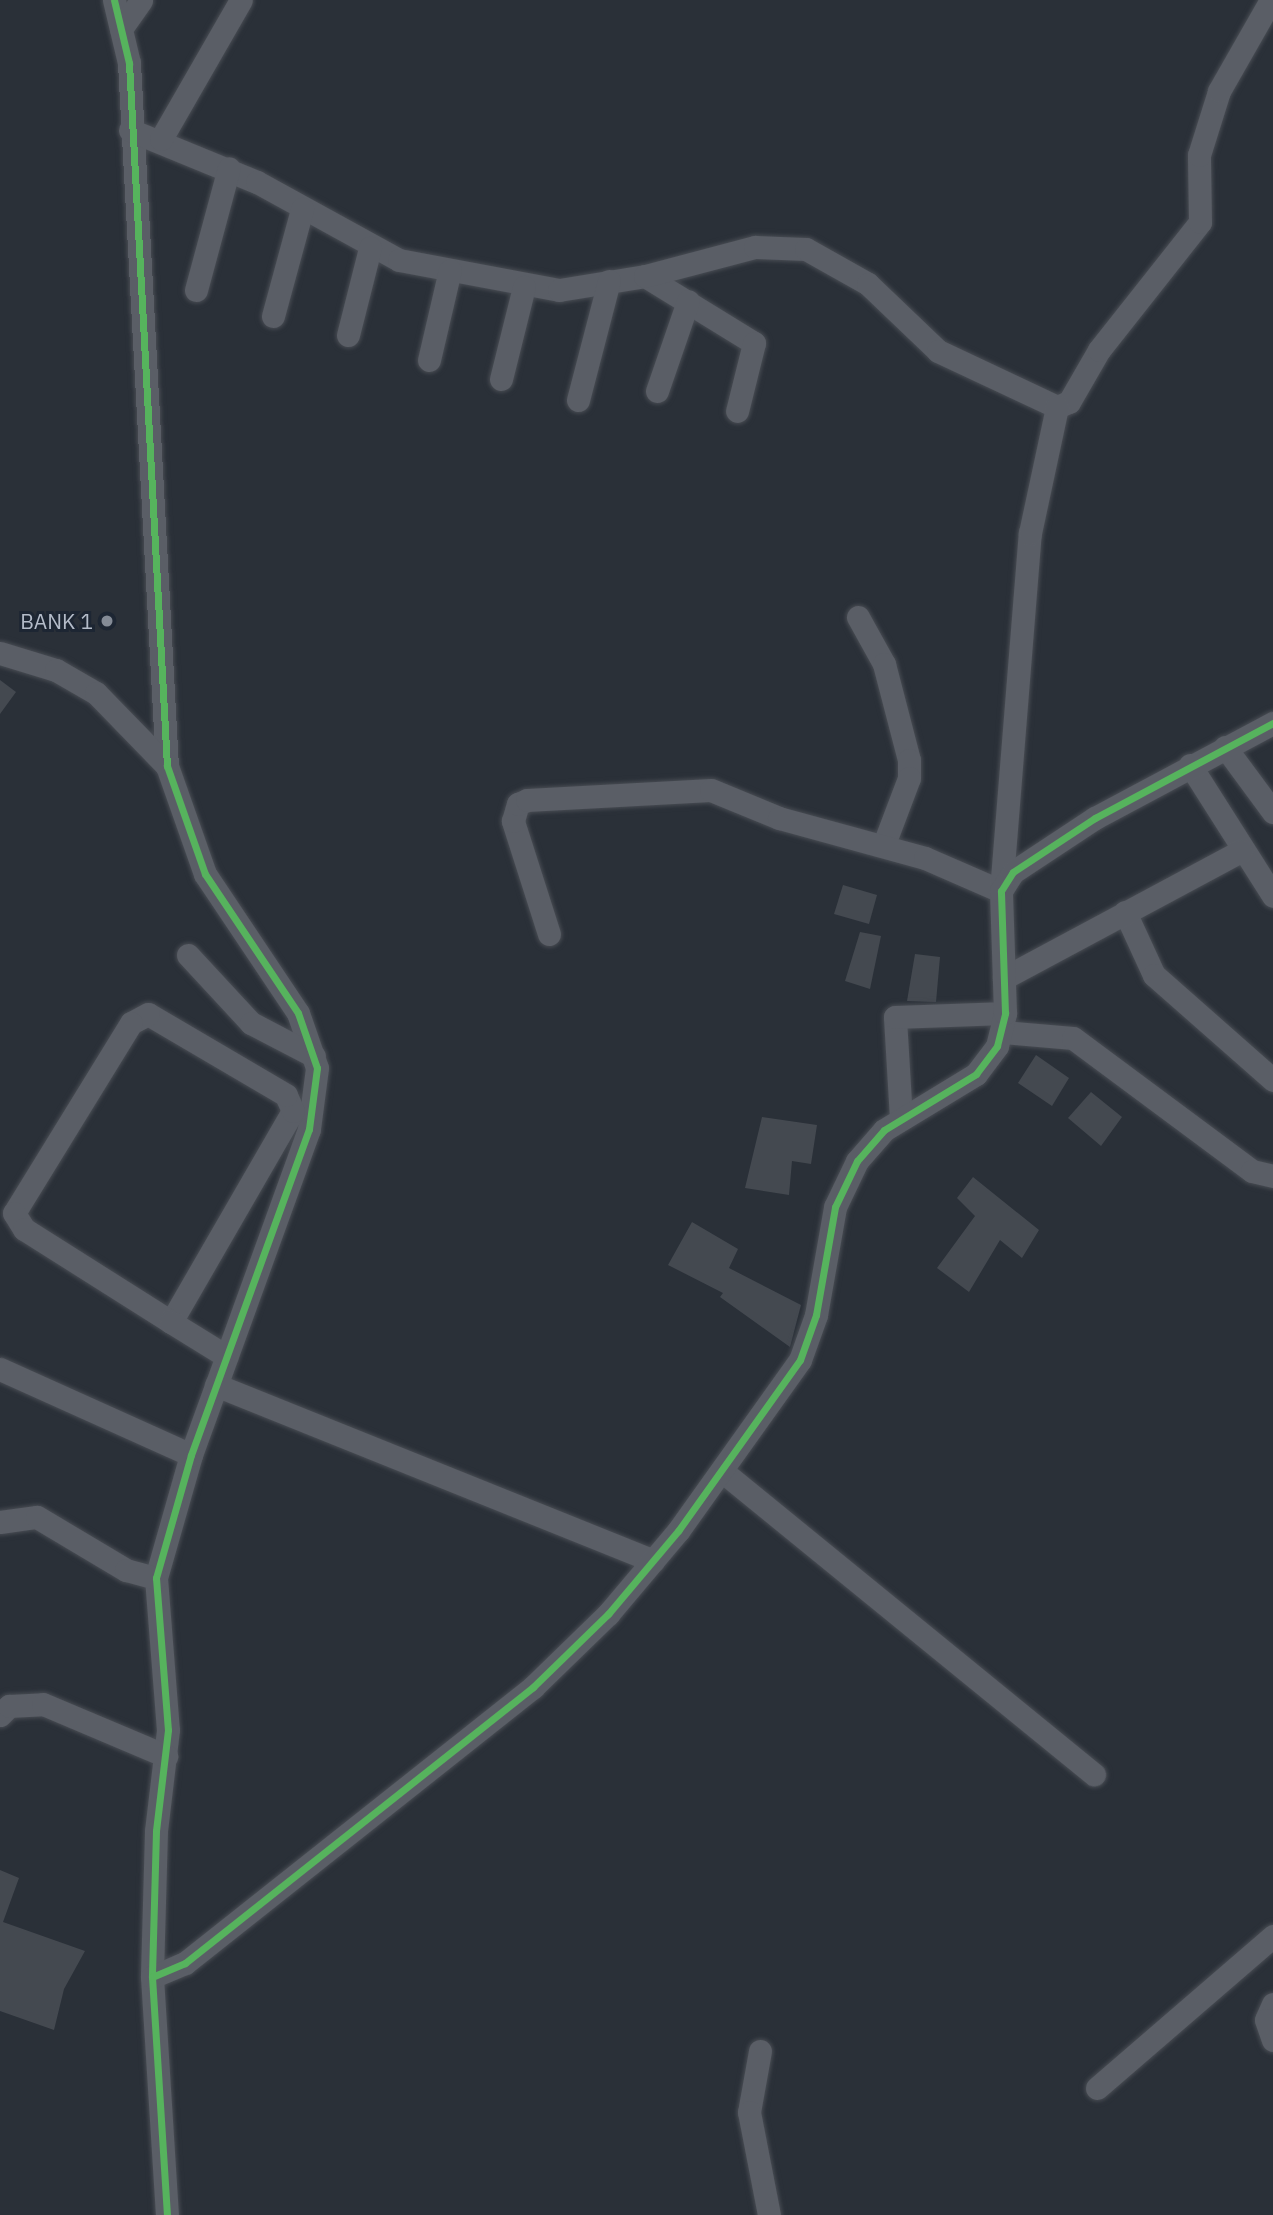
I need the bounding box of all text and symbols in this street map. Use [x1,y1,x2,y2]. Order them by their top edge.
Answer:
place label: BANK 1 [20,608,93,634]
marker: BANK 1 [99,613,115,629]

